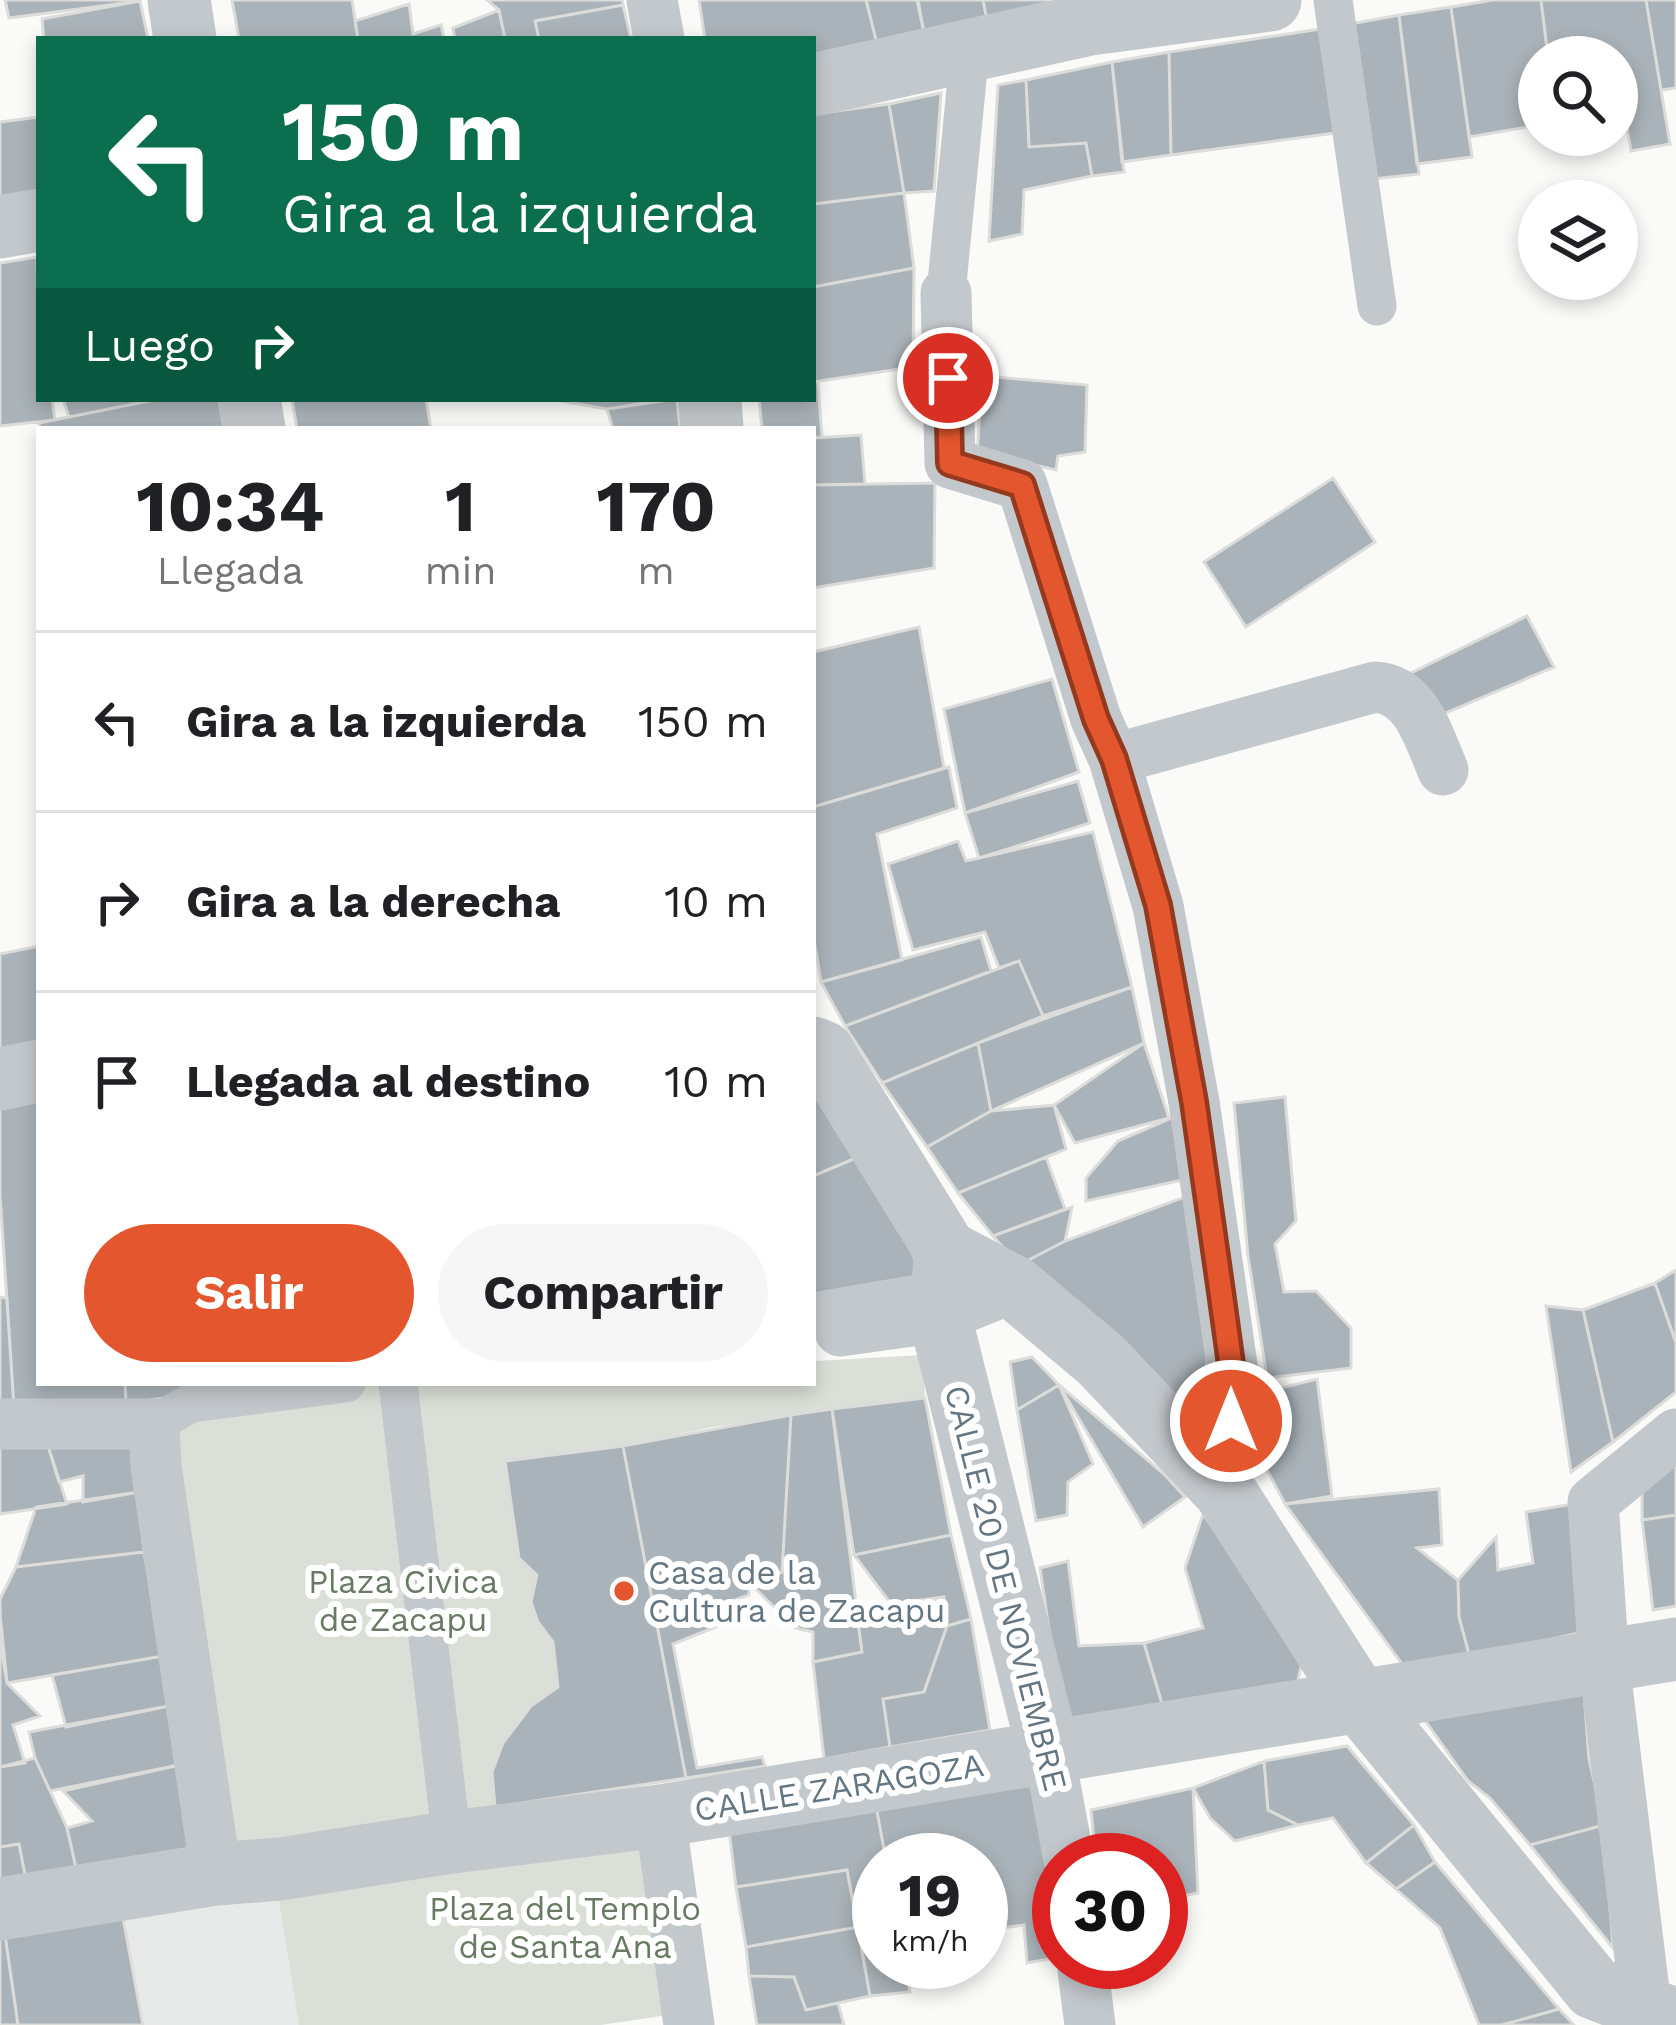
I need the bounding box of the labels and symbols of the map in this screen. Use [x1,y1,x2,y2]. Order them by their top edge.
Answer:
pin [897,327,999,429]
position arrow [1168,1358,1294,1484]
street label: CALLE 20 DE NOVIEMBRE [937,1381,1075,1795]
place label: Casa de la Cultura de Zacapu [648,1553,945,1630]
park label: Plaza Civica de Zacapu [308,1562,498,1639]
marker: Casa de la Cultura de Zacapu [611,1578,637,1604]
street label: CALLE ZARAGOZA [692,1745,986,1829]
speed limit sign: 30 [1032,1833,1188,1989]
park label: Plaza del Templo de Santa Ana [429,1889,701,1966]

